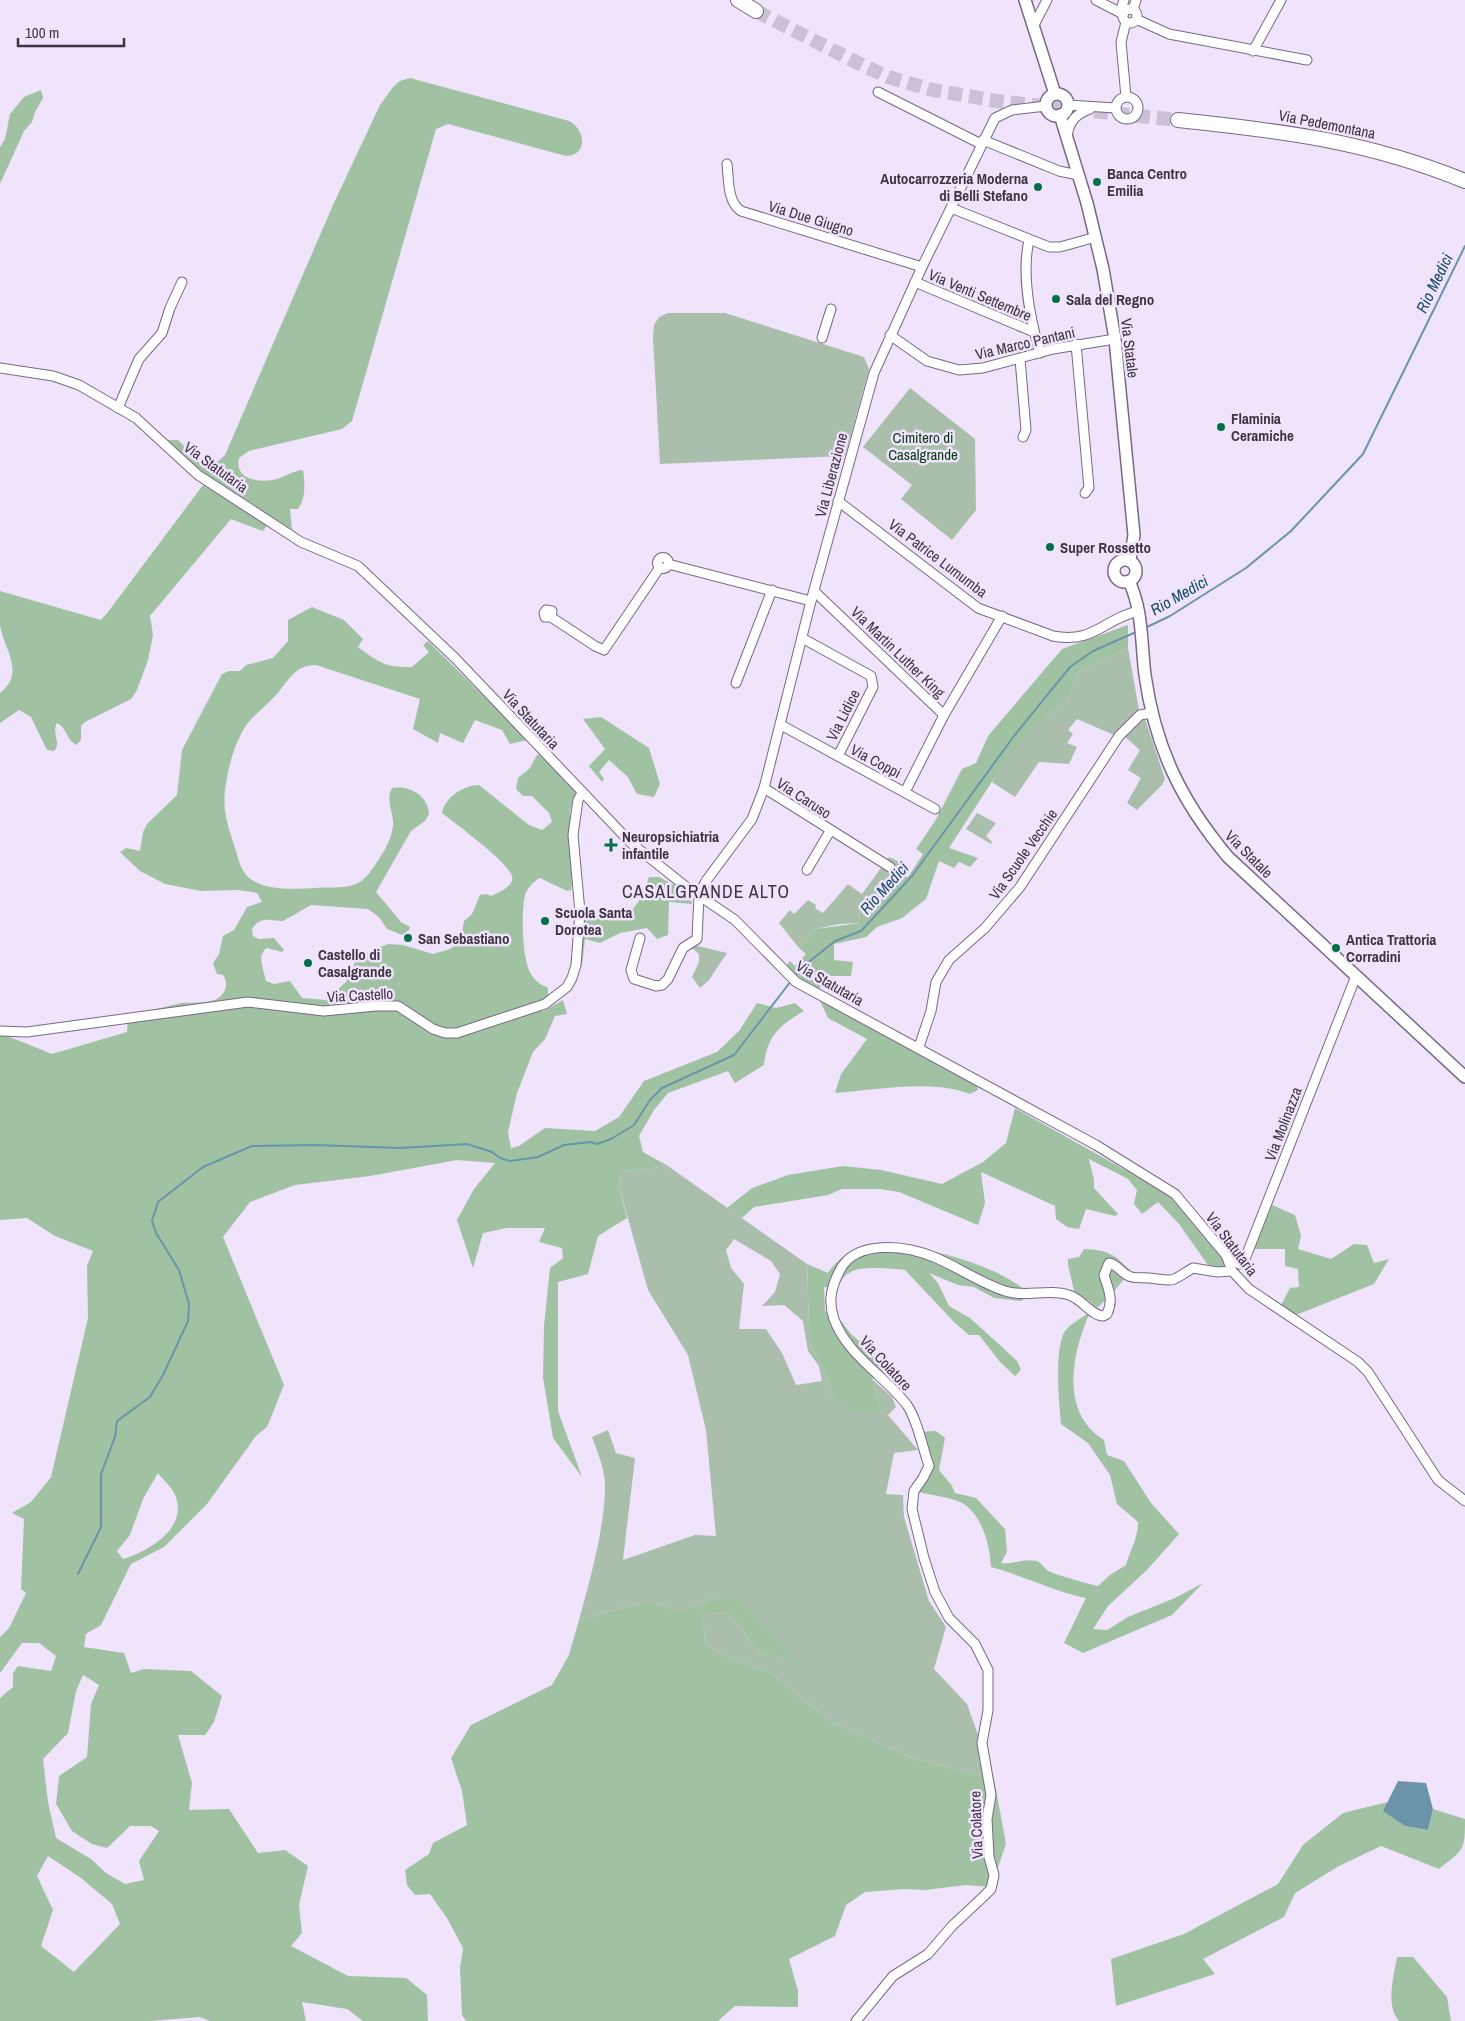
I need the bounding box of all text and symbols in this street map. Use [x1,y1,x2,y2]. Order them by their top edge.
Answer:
scale bar [18,15,124,47]
text: 100 m [25,22,59,43]
street label: Via Pedemontana [1277,104,1377,144]
place label: Banca Centro Emilia [1107,163,1187,201]
place label: Autocarrozzeria Moderna di Belli Stefano [880,168,1028,206]
marker: Banca Centro Emilia [1091,176,1103,188]
marker: Autocarrozzeria Moderna di Belli Stefano [1032,181,1044,193]
street label: Via Due Giugno [766,195,856,241]
water label: Rio Medici [1410,249,1458,316]
street label: Via Venti Settembre [925,264,1035,326]
place label: Sala del Regno [1066,289,1154,310]
marker: Sala del Regno [1050,293,1062,305]
street label: Via Statale [1116,317,1144,379]
street label: Via Marco Pantani [973,321,1077,365]
place label: Flaminia Ceramiche [1231,408,1294,446]
marker: Flaminia Ceramiche [1215,421,1227,433]
park label: Cimitero di Casalgrande [888,427,958,465]
street label: Via Liberazione [810,430,852,520]
street label: Via Statutaria [179,436,253,498]
street label: Via Patrice Lumumba [884,514,992,602]
place label: Super Rossetto [1060,537,1151,558]
marker: Super Rossetto [1044,541,1056,553]
water label: Rio Medici [1146,569,1212,620]
street label: Via Martin Luther King [846,602,950,703]
street label: Via Statutaria [498,684,564,754]
street label: Via Lidice [821,686,865,744]
street label: Via Coppi [847,739,905,783]
street label: Via Caruso [773,772,836,824]
street label: Via Scuole Vecchie [984,804,1062,904]
street label: Via Statale [1220,825,1278,883]
place label: Neuropsichiatria infantile [622,826,719,864]
marker: Neuropsichiatria infantile [604,838,618,852]
water label: Rio Medici [855,857,914,919]
district label: CASALGRANDE ALTO [622,879,790,904]
place label: Scuola Santa Dorotea [555,902,632,940]
marker: Scuola Santa Dorotea [539,915,551,927]
place label: San Sebastiano [418,928,510,949]
place label: Antica Trattoria Corradini [1346,929,1436,967]
marker: San Sebastiano [402,932,414,944]
marker: Antica Trattoria Corradini [1330,942,1342,954]
place label: Castello di Casalgrande [318,944,392,982]
street label: Via Statutaria [792,955,868,1011]
marker: Castello di Casalgrande [302,957,314,969]
street label: Via Castello [326,983,394,1007]
street label: Via Molinazza [1259,1084,1307,1164]
street label: Via Statutaria [1201,1208,1263,1280]
street label: Via Colatore [855,1331,917,1395]
street label: Via Colatore [964,1790,988,1859]

